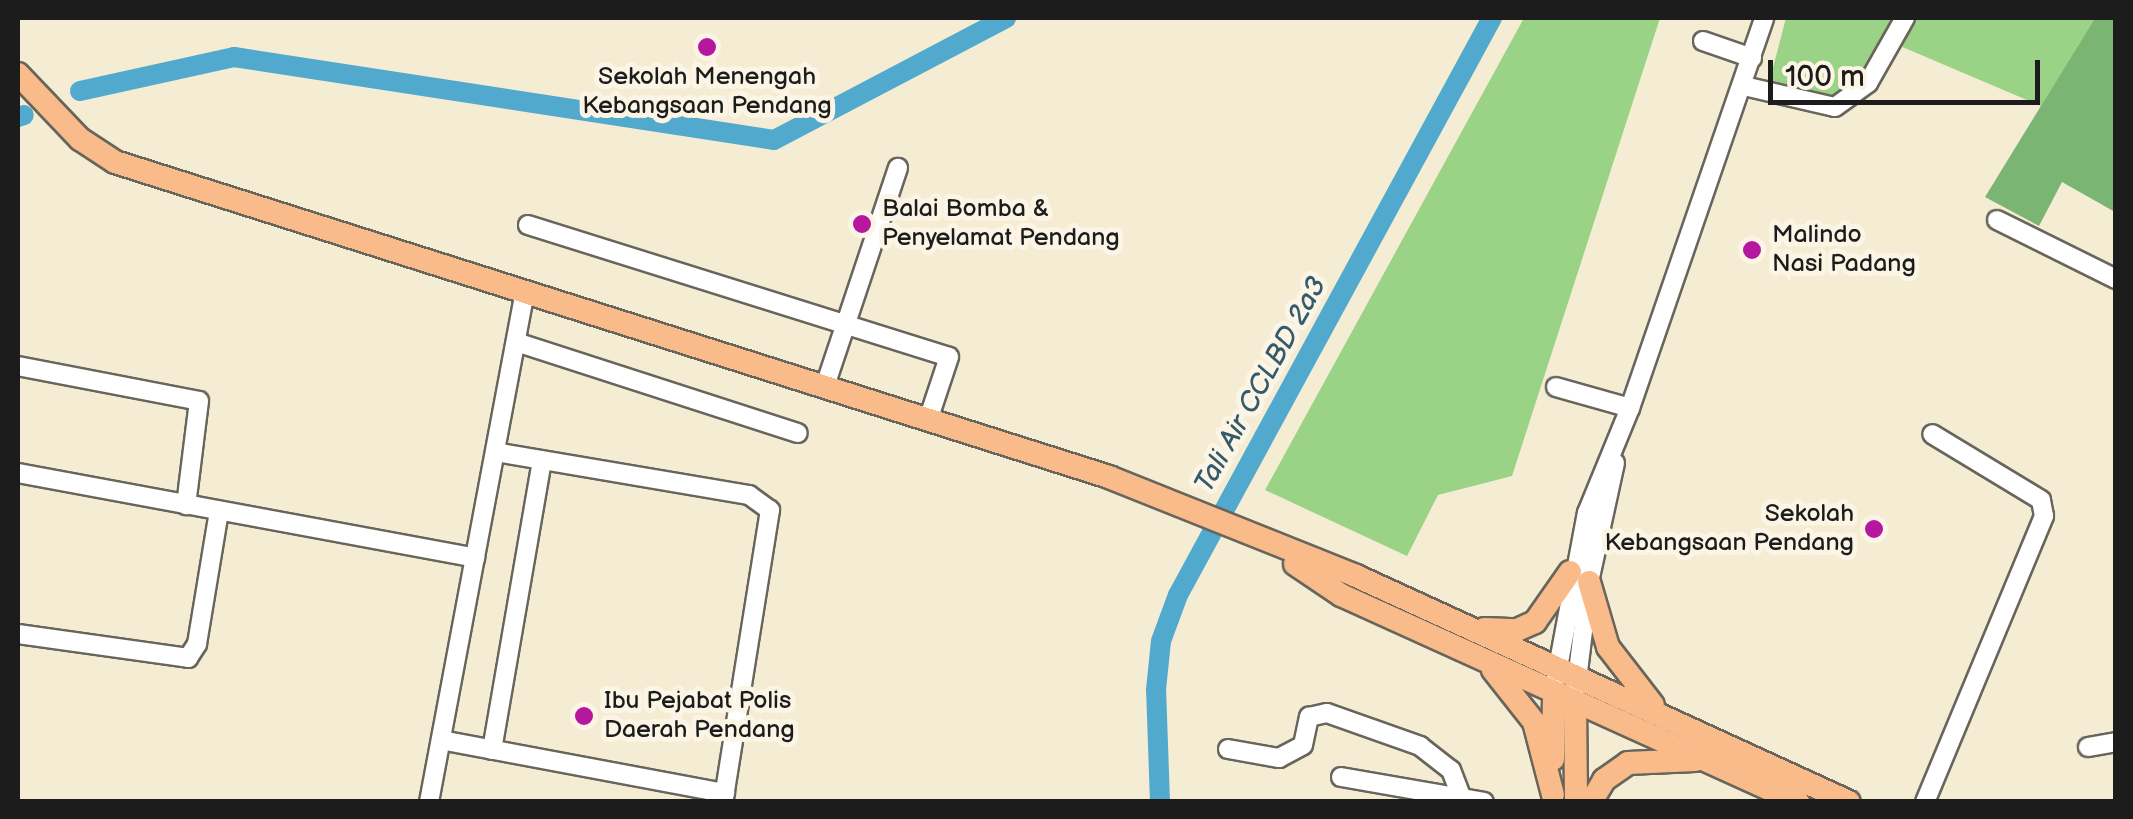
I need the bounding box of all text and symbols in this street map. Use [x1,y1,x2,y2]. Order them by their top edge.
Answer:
marker: Sekolah Menengah Kebangsaan Pendang [696,36,718,58]
scale bar [1773,40,2046,102]
text: 100 m [1785,59,1865,95]
place label: Sekolah Menengah Kebangsaan Pendang [582,63,832,122]
place label: Balai Bomba & Penyelamat Pendang [882,195,1120,254]
marker: Balai Bomba & Penyelamat Pendang [851,213,873,235]
place label: Malindo Nasi Padang [1772,221,1916,280]
marker: Malindo Nasi Padang [1741,239,1763,261]
water label: Tali Air CCLBD 2a3 [1188,272,1334,498]
place label: Sekolah Kebangsaan Pendang [1604,500,1854,559]
marker: Sekolah Kebangsaan Pendang [1863,518,1885,540]
place label: Ibu Pejabat Polis Daerah Pendang [604,687,795,746]
marker: Ibu Pejabat Polis Daerah Pendang [573,705,595,727]

